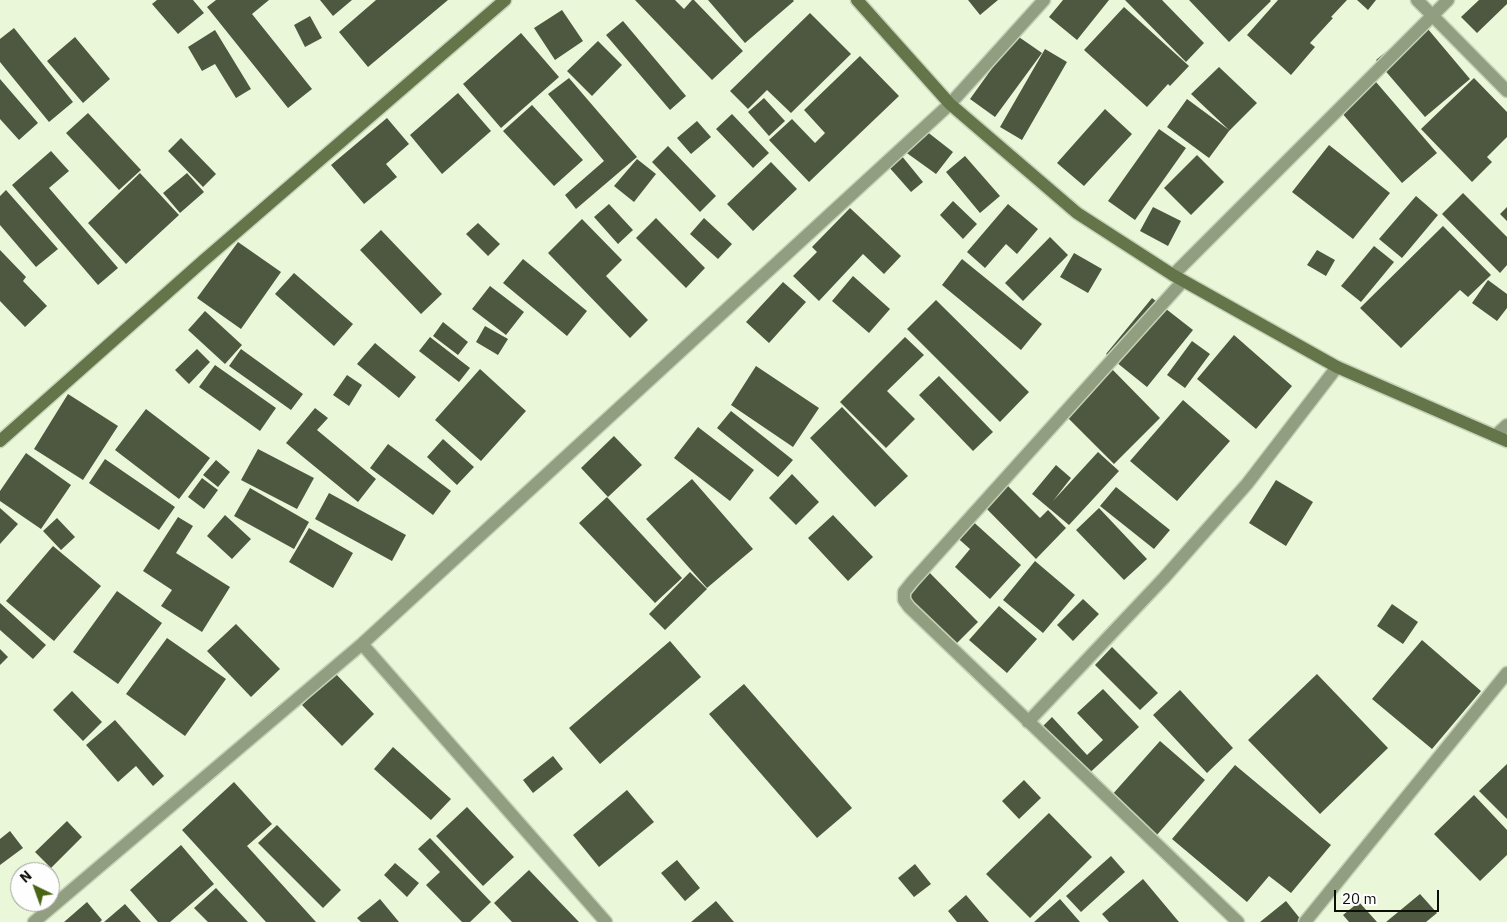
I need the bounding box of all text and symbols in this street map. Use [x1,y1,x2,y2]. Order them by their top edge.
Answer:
north arrow [10,862,60,912]
text: N [16,867,35,887]
scale bar [1337,880,1442,912]
text: 20 m [1342,889,1377,908]

